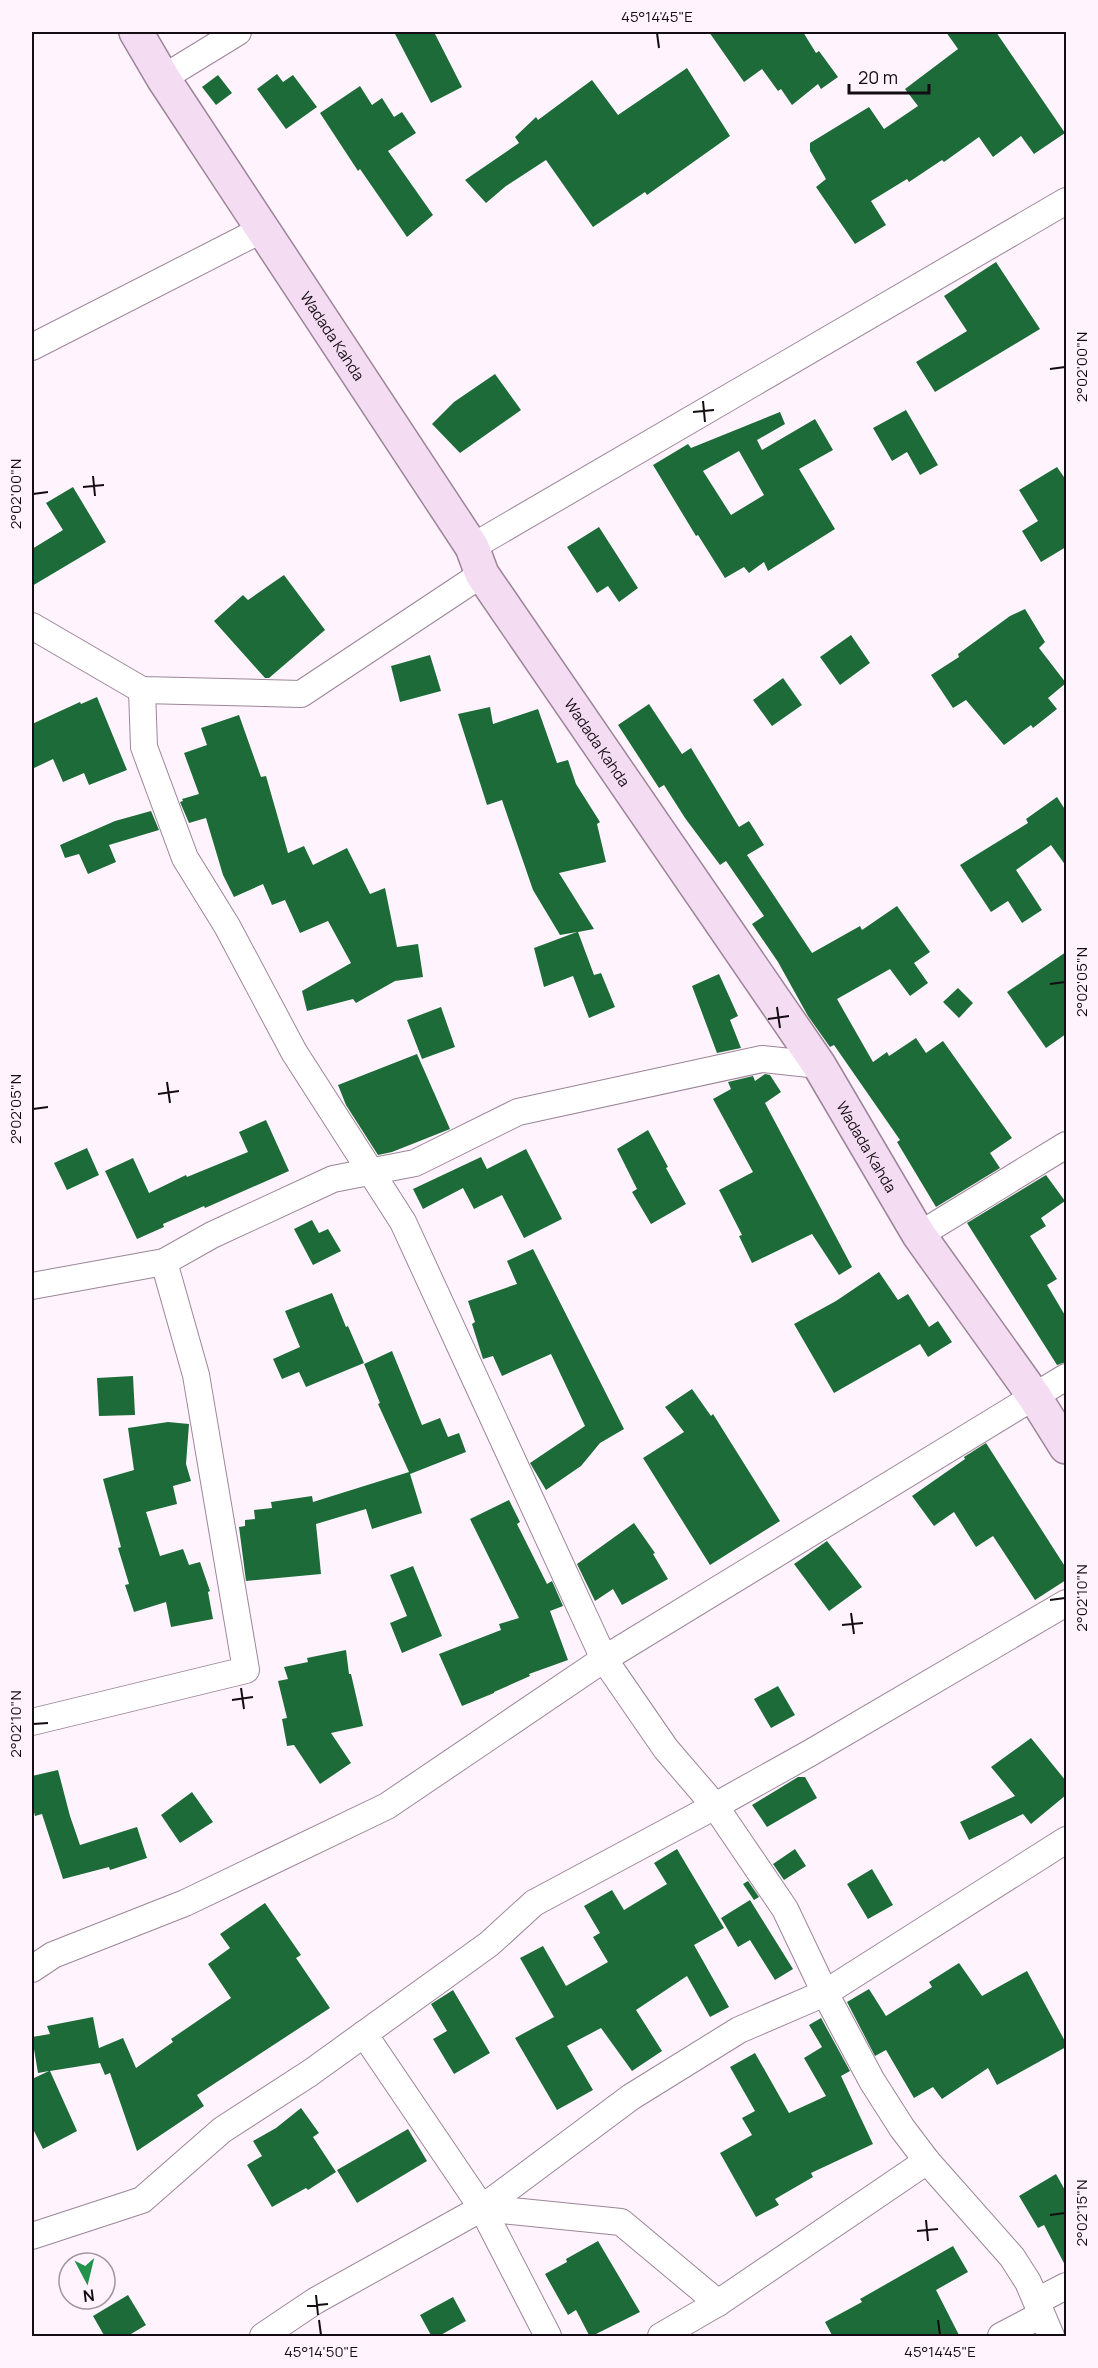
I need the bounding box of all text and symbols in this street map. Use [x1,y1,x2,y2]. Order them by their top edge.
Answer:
text: 45°14'45"E [621,6,693,27]
scale bar [849,57,928,95]
text: 20 m [858,65,898,89]
street label: Wadada Kahda [296,287,370,384]
text: 2°02'00"N [1071,332,1092,402]
text: 2°02'00"N [5,459,26,529]
street label: Wadada Kahda [560,694,635,791]
text: 2°02'05"N [1071,947,1092,1017]
text: 2°02'05"N [5,1074,26,1144]
street label: Wadada Kahda [832,1097,902,1196]
text: 2°02'10"N [1071,1564,1092,1632]
text: 2°02'10"N [5,1690,26,1758]
text: 2°02'15"N [1071,2180,1092,2246]
north arrow [57,2251,117,2311]
text: N [82,2284,96,2308]
text: 45°14'50"E [284,2341,358,2362]
text: 45°14'45"E [904,2341,976,2362]

